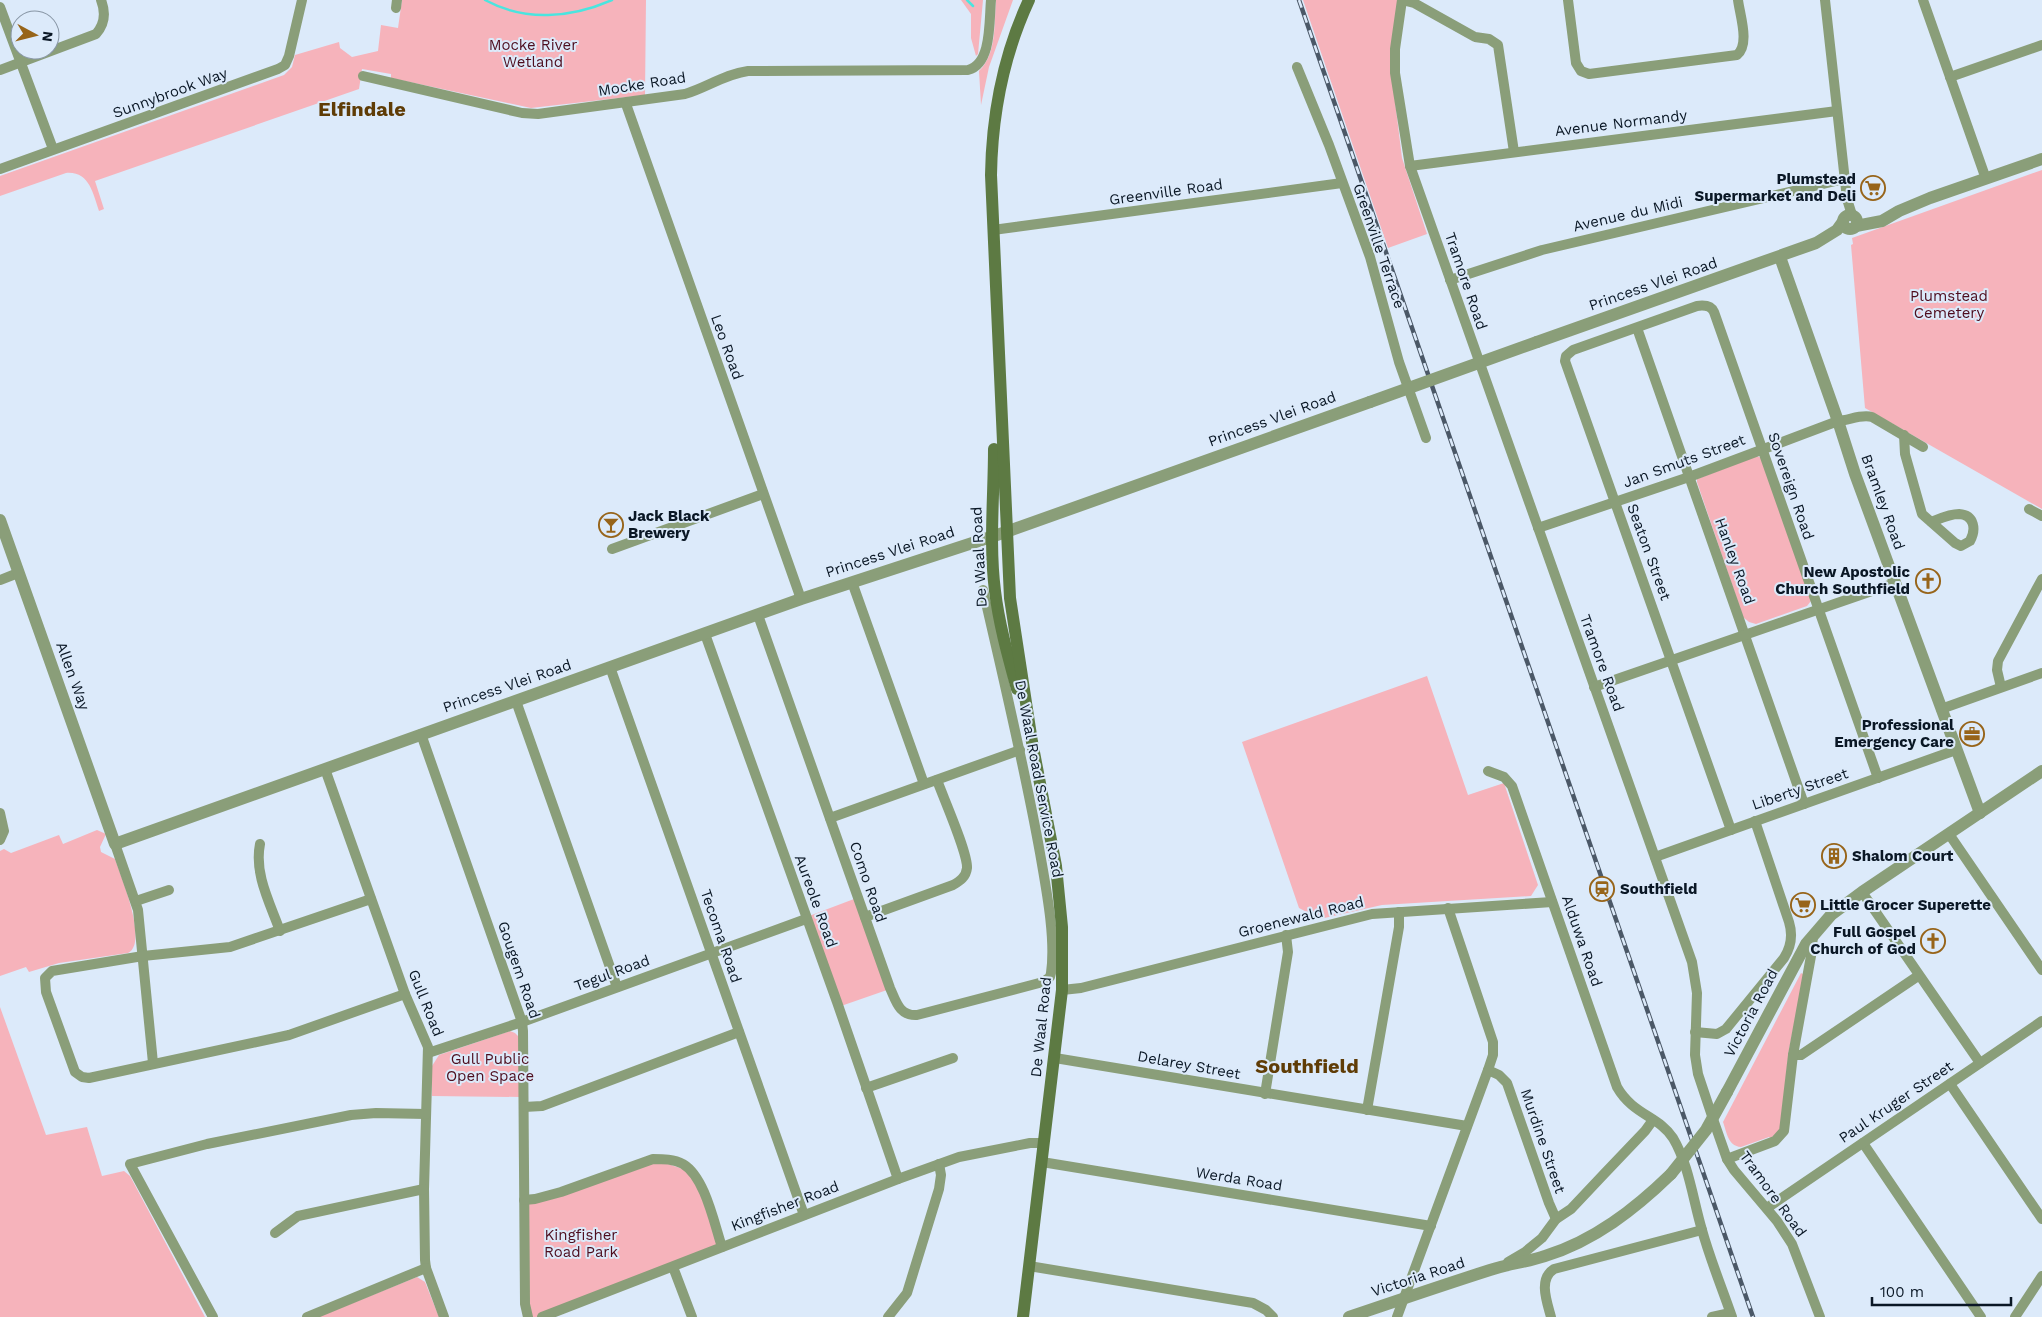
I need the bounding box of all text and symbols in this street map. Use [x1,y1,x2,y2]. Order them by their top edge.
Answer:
north arrow [10,10,60,60]
text: N [39,30,56,43]
park label: Mocke River Wetland [489,36,577,71]
street label: Sunnybrook Way [110,64,230,122]
street label: Mocke Road [597,68,687,100]
district label: Elfindale [318,97,406,121]
street label: Avenue Normandy [1554,106,1689,140]
place label: Plumstead Supermarket and Deli [1695,170,1856,205]
street label: Greenville Road [1108,175,1224,209]
supermarket icon: Plumstead Supermarket and Deli [1860,175,1886,201]
street label: Greenville Terrace [1349,181,1409,311]
street label: Avenue du Midi [1571,193,1685,235]
street label: Tramore Road [1441,230,1491,332]
street label: Princess Vlei Road [1586,254,1720,314]
park label: Plumstead Cemetery [1910,287,1988,322]
street label: Leo Road [707,312,747,382]
street label: Princess Vlei Road [1206,388,1338,450]
street label: Jan Smuts Street [1620,430,1748,491]
street label: Sovereign Road [1764,430,1818,542]
street label: Bramley Road [1857,452,1909,552]
street label: Seaton Street [1623,501,1675,603]
street label: De Waal Road [967,506,991,608]
place label: Jack Black Brewery [628,507,710,542]
bar icon: Jack Black Brewery [598,512,624,538]
street label: Hanley Road [1711,515,1759,607]
street label: Princess Vlei Road [823,523,957,581]
place label: New Apostolic Church Southfield [1775,563,1910,598]
church icon: New Apostolic Church Southfield [1915,568,1941,594]
street label: Tramore Road [1576,612,1628,714]
street label: Allen Way [52,639,94,713]
street label: Princess Vlei Road [440,656,574,716]
street label: De Waal Road Service Road [1011,679,1067,879]
place label: Professional Emergency Care [1834,716,1954,751]
office icon: Professional Emergency Care [1959,721,1985,747]
street label: Liberty Street [1750,764,1851,814]
street label: Como Road [846,839,890,925]
building icon: Shalom Court [1821,843,1847,869]
place label: Shalom Court [1852,847,1954,865]
street label: Aureole Road [791,852,841,950]
station icon: Southfield [1589,876,1615,902]
place label: Southfield [1620,880,1698,898]
street label: Tecoma Road [697,887,745,985]
supermarket icon: Little Grocer Superette [1790,892,1816,918]
street label: Groenewald Road [1236,893,1366,941]
street label: Alduwa Road [1558,893,1606,989]
place label: Little Grocer Superette [1820,896,1991,914]
street label: Gougem Road [494,919,544,1021]
place label: Full Gospel Church of God [1810,923,1916,958]
church icon: Full Gospel Church of God [1920,928,1946,954]
street label: Tegul Road [572,951,652,995]
street label: Victoria Road [1720,966,1782,1060]
street label: Gull Road [404,967,448,1039]
street label: De Waal Road [1027,976,1055,1078]
street label: Delarey Street [1136,1047,1243,1083]
park label: Gull Public Open Space [446,1050,534,1085]
district label: Southfield [1255,1054,1359,1078]
street label: Paul Kruger Street [1835,1057,1957,1147]
street label: Murdine Street [1517,1086,1570,1196]
street label: Tramore Road [1736,1147,1810,1241]
street label: Werda Road [1194,1163,1284,1195]
street label: Kingfisher Road [728,1177,842,1235]
park label: Kingfisher Road Park [544,1226,618,1261]
street label: Victoria Road [1369,1253,1467,1301]
scale bar [1872,1274,2011,1306]
text: 100 m [1880,1283,1924,1301]

